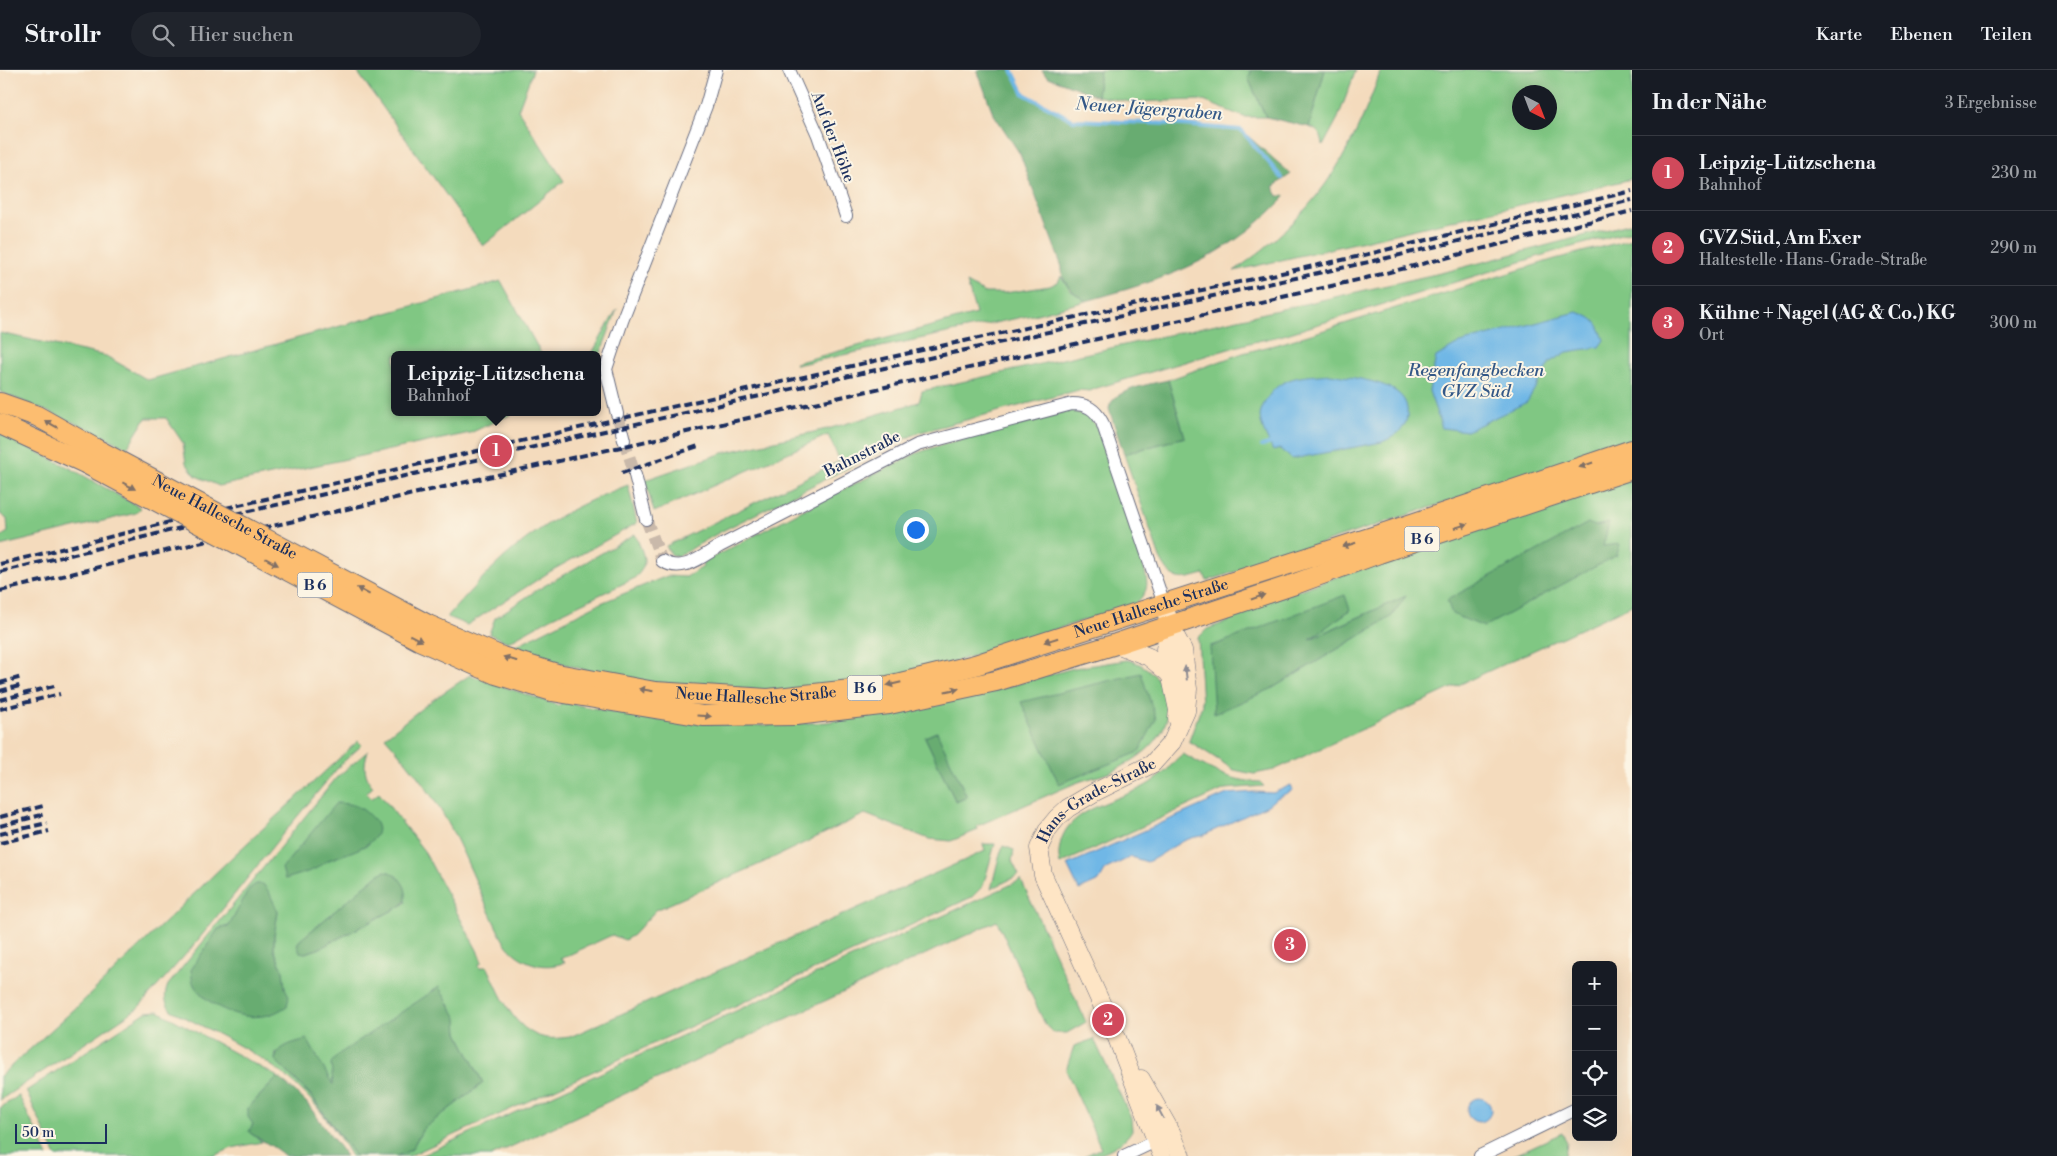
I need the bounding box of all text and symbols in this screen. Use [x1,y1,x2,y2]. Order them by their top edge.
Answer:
search box [131,12,481,57]
text: Strollr [25,20,101,50]
icon: search [149,21,177,49]
text: Hier suchen [189,23,294,47]
text: Karte [1816,23,1862,46]
text: Ebenen [1890,23,1953,46]
text: Teilen [1981,23,2032,46]
north arrow [1512,85,1557,130]
street label: Auf der Höhe [806,88,860,185]
text: In der Nähe [1652,90,1767,116]
water label: Neuer Jägergraben [1074,92,1224,126]
text: 3 Ergebnisse [1945,93,2037,113]
text: Leipzig-Lützschena [1699,151,1876,175]
text: 1 [1664,163,1672,183]
text: 230 m [1991,163,2037,183]
text: Bahnhof [1699,175,1761,195]
text: GVZ Süd, Am Exer [1699,226,1861,250]
text: 2 [1663,238,1673,258]
text: 290 m [1990,238,2037,258]
text: Haltestelle · Hans-Grade-Straße [1699,250,1927,270]
text: Kühne + Nagel (AG & Co.) KG [1699,301,1956,325]
text: 3 [1663,313,1673,333]
text: 300 m [1990,313,2037,333]
text: Ort [1699,325,1725,345]
popup [391,351,601,416]
water label: Regenfangbecken GVZ Süd [1407,359,1545,403]
text: Leipzig-Lützschena [408,362,585,386]
text: Bahnhof [408,386,470,406]
one-way arrow [44,420,59,428]
street label: Bahnstraße [819,426,904,482]
pin: 1 [480,432,512,470]
one-way arrow [1578,462,1593,470]
street label: Neue Hallesche Straße [149,471,301,564]
one-way arrow [121,482,136,490]
your location [903,517,929,543]
one-way arrow [1454,522,1469,529]
road number: B 6 [1404,526,1440,552]
one-way arrow [1341,541,1356,549]
one-way arrow [265,558,279,567]
road number: B 6 [298,572,332,598]
street label: Neue Hallesche Straße [1071,574,1231,643]
one-way arrow [356,587,370,595]
one-way arrow [1251,593,1266,600]
one-way arrow [409,634,423,642]
one-way arrow [1043,637,1058,645]
one-way arrow [503,655,518,663]
one-way arrow [1182,665,1190,681]
road number: B 6 [848,676,882,700]
one-way arrow [887,680,902,688]
street label: Neue Hallesche Straße [675,682,838,709]
one-way arrow [637,686,653,694]
one-way arrow [944,686,959,694]
one-way arrow [696,712,712,720]
street label: Hans-Grade-Straße [1033,754,1159,846]
pin: 3 [1274,926,1306,964]
map controls [1572,961,1617,1141]
button: + [1572,961,1617,1006]
pin: 2 [1092,1001,1124,1039]
button: − [1572,1006,1617,1051]
button: locate [1572,1051,1617,1096]
button: layers [1572,1096,1617,1141]
one-way arrow [1156,1105,1164,1120]
scale bar [15,1121,108,1144]
text: 50 m [22,1124,54,1142]

